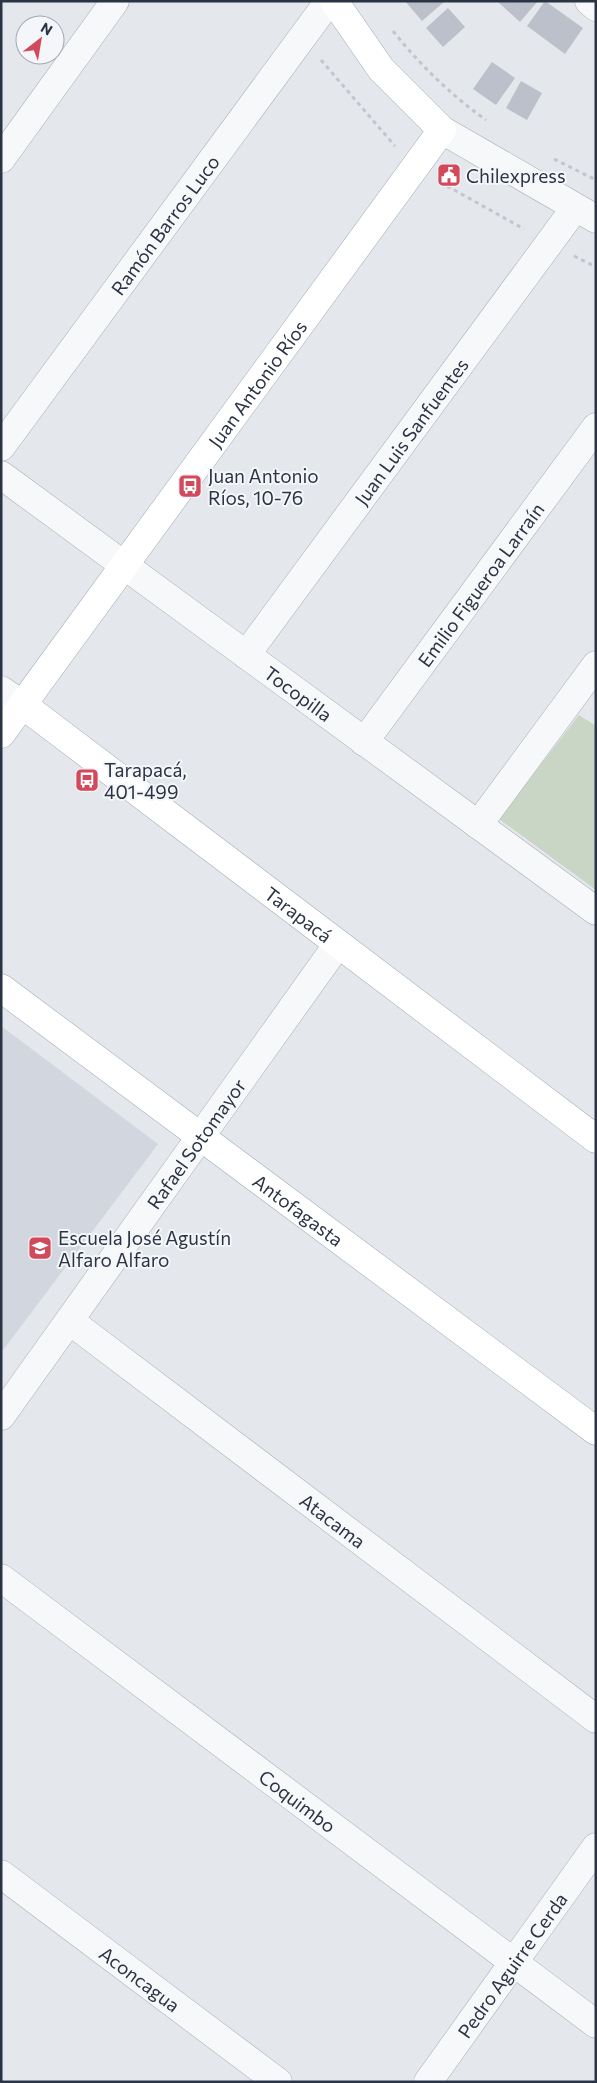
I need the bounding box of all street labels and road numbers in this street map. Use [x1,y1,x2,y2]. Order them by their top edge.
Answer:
street label: Ramón Barros Luco [106,150,224,299]
street label: Juan Antonio Ríos [203,315,311,452]
street label: Juan Luis Sanfuentes [349,353,472,509]
street label: Emilio Figueroa Larraín [412,498,548,671]
street label: Tocopilla [260,661,337,726]
street label: Tarapacá [261,881,337,947]
street label: Rafael Sotomayor [141,1073,250,1213]
street label: Antofagasta [249,1169,348,1251]
street label: Atacama [296,1488,370,1552]
street label: Coquimbo [255,1764,341,1837]
street label: Pedro Aguirre Cerda [452,1888,571,2042]
street label: Aconcagua [95,1941,185,2016]

